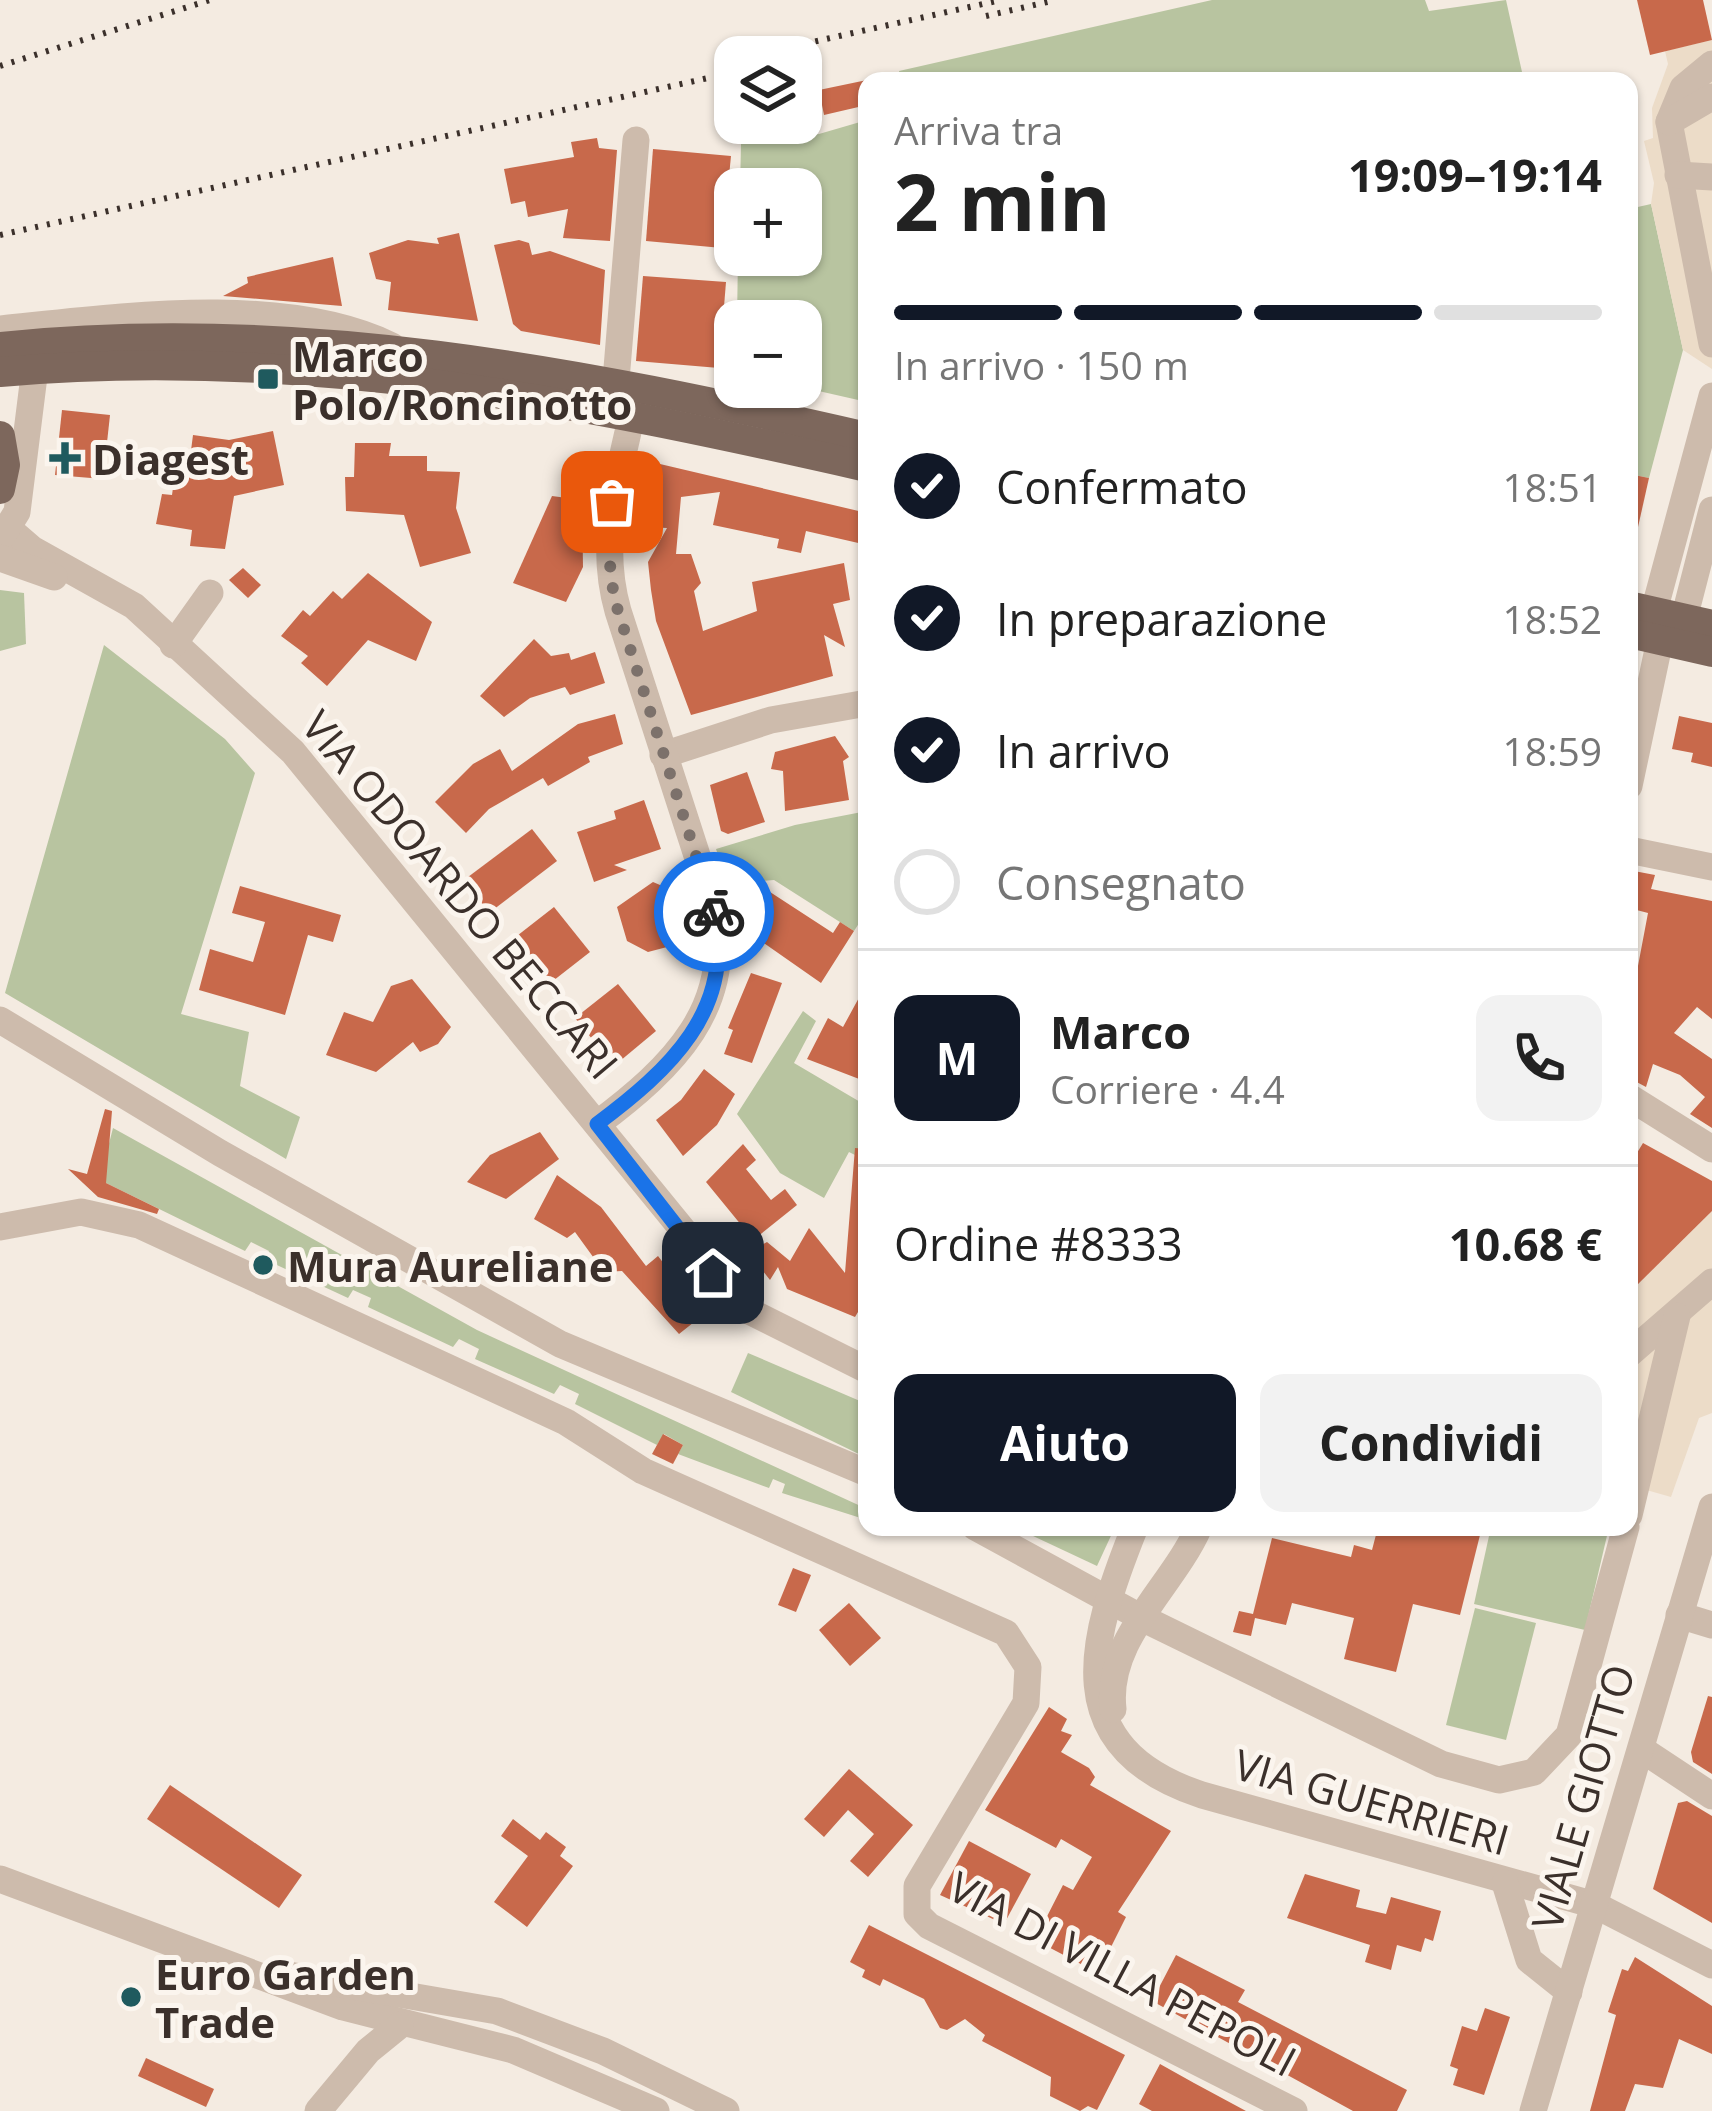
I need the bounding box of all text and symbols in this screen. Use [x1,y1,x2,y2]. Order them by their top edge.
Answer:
map controls [714,36,822,408]
button: layers [714,36,822,144]
text: Arriva tra [894,103,1063,156]
text: 19:09–19:14 [1348,144,1602,205]
text: 2 min [894,148,1111,254]
button: + [714,168,822,276]
button: − [714,300,822,408]
place label: Marco Polo/Roncinotto [292,327,632,432]
text: In arrivo · 150 m [894,338,1189,391]
marker: Marco Polo/Roncinotto [255,366,281,392]
place label: Diagest [92,430,249,487]
marker: Diagest [49,442,81,474]
pin [561,451,663,553]
icon: check [894,453,960,519]
text: Confermato [996,456,1248,517]
text: 18:51 [1503,460,1602,513]
icon: bag [579,469,645,535]
icon: check [894,585,960,651]
text: In preparazione [996,588,1327,649]
text: 18:52 [1503,592,1602,645]
street label: VIA ODOARDO BECCARI [290,698,632,1090]
icon: check [894,717,960,783]
text: In arrivo [996,720,1171,781]
text: 18:59 [1503,724,1602,777]
courier [654,852,774,972]
text: Consegnato [996,852,1246,913]
icon: bike [681,879,747,945]
button: phone [1476,995,1602,1121]
text: Marco [1050,1001,1191,1062]
text: M [936,1027,978,1088]
text: Corriere · 4.4 [1050,1062,1285,1115]
text: Ordine #8333 [894,1213,1183,1274]
text: 10.68 € [1449,1213,1602,1274]
pin [662,1222,764,1324]
place label: Mura Aureliane [287,1237,613,1294]
icon: home [680,1240,746,1306]
marker: Mura Aureliane [250,1252,276,1278]
button: Aiuto [894,1374,1236,1512]
button: Condividi [1260,1374,1602,1512]
street label: VIALE GIOTTO [1517,1658,1647,1936]
street label: VIA GUERRIERI [1228,1735,1516,1867]
street label: VIA DI VILLA PEPOLI [939,1857,1307,2089]
place label: Euro Garden Trade [155,1945,416,2050]
marker: Euro Garden Trade [118,1984,144,2010]

